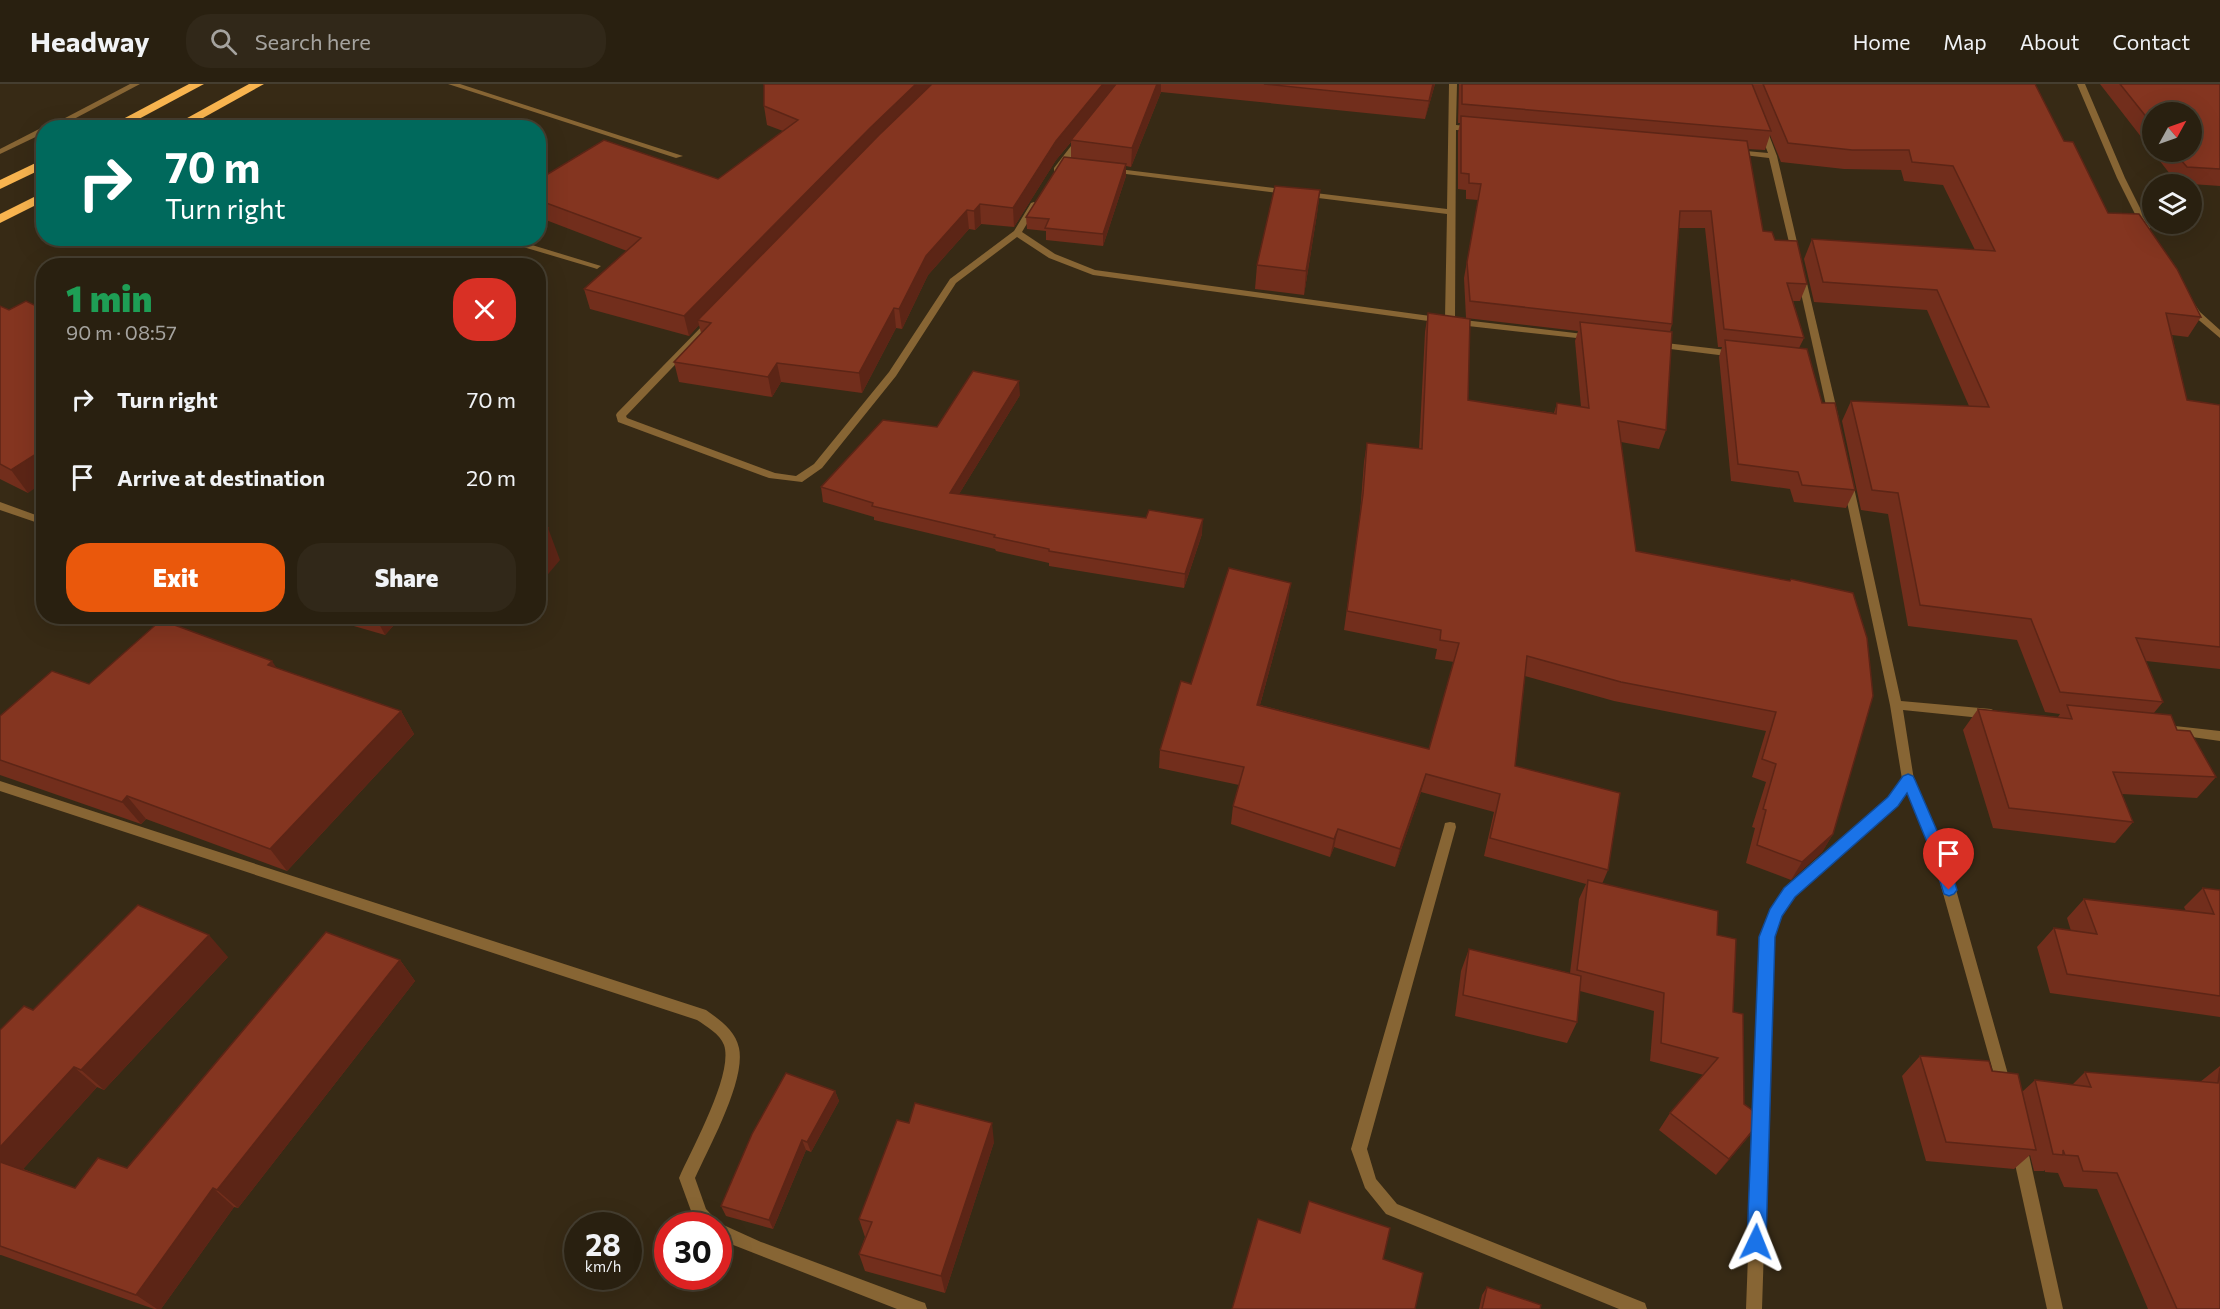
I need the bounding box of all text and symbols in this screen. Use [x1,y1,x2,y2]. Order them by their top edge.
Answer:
search box [186,14,606,68]
text: Headway [30,24,150,58]
icon: search [207,25,240,58]
text: Search here [255,28,371,55]
text: Home [1853,29,1910,54]
text: Map [1943,29,1987,54]
text: About [2020,29,2079,54]
text: Contact [2112,29,2190,54]
north arrow [2142,102,2202,162]
map controls [2142,102,2202,234]
text: 70 m [165,140,260,192]
icon: right [66,144,144,222]
button: layers [2142,174,2202,234]
text: Turn right [165,192,285,225]
text: 1 min [66,275,152,319]
button: close [453,278,516,341]
text: 90 m · 08:57 [66,320,177,344]
icon: right [66,383,99,416]
text: Turn right [117,386,218,413]
text: 70 m [467,386,516,413]
icon: arrive [66,461,99,494]
text: Arrive at destination [117,464,325,491]
text: 20 m [466,464,516,491]
button: Exit [66,543,285,612]
button: Share [297,543,516,612]
pin [1923,828,1974,890]
icon: arrive [1932,837,1965,870]
position arrow [1724,1210,1788,1274]
speed limit sign: 30 [654,1212,732,1290]
text: 28 [585,1225,621,1262]
text: km/h [585,1257,621,1275]

